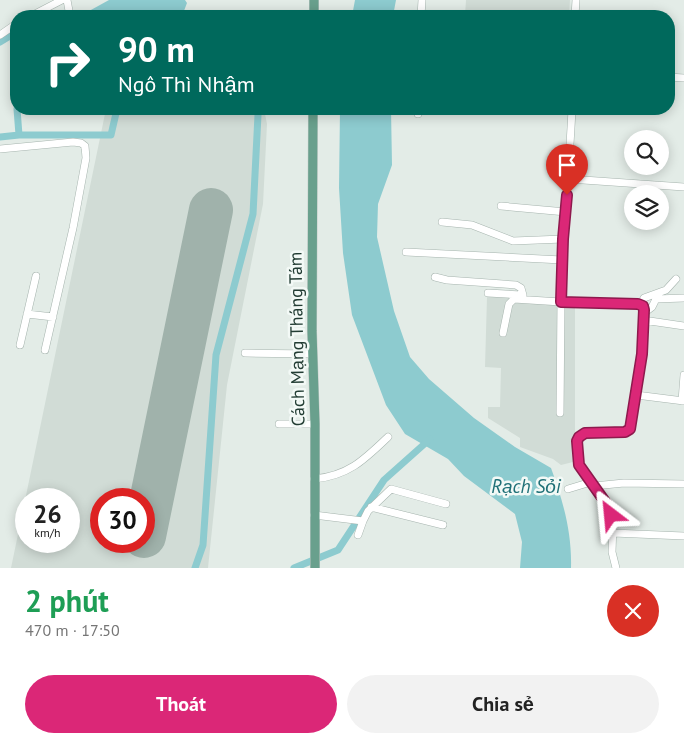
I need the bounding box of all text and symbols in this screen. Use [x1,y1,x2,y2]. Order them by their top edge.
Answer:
text: 90 m [118,26,195,72]
icon: right [35,30,100,95]
text: Ngô Thì Nhậm [118,70,255,98]
map controls [624,130,669,230]
button: search [624,130,669,175]
pin [546,144,588,195]
icon: arrive [553,151,581,179]
button: layers [624,185,669,230]
street label: Cách Mạng Tháng Tám [283,251,310,427]
water label: Rạch Sỏi [491,474,562,498]
speed limit sign: 30 [90,488,155,553]
position arrow [584,488,636,540]
text: 26 [33,498,62,530]
text: km/h [34,525,61,540]
text: 2 phút [25,581,109,620]
button: close [607,585,659,637]
text: 470 m · 17:50 [25,620,120,640]
button: Thoát [25,675,337,733]
button: Chia sẻ [347,675,659,733]

